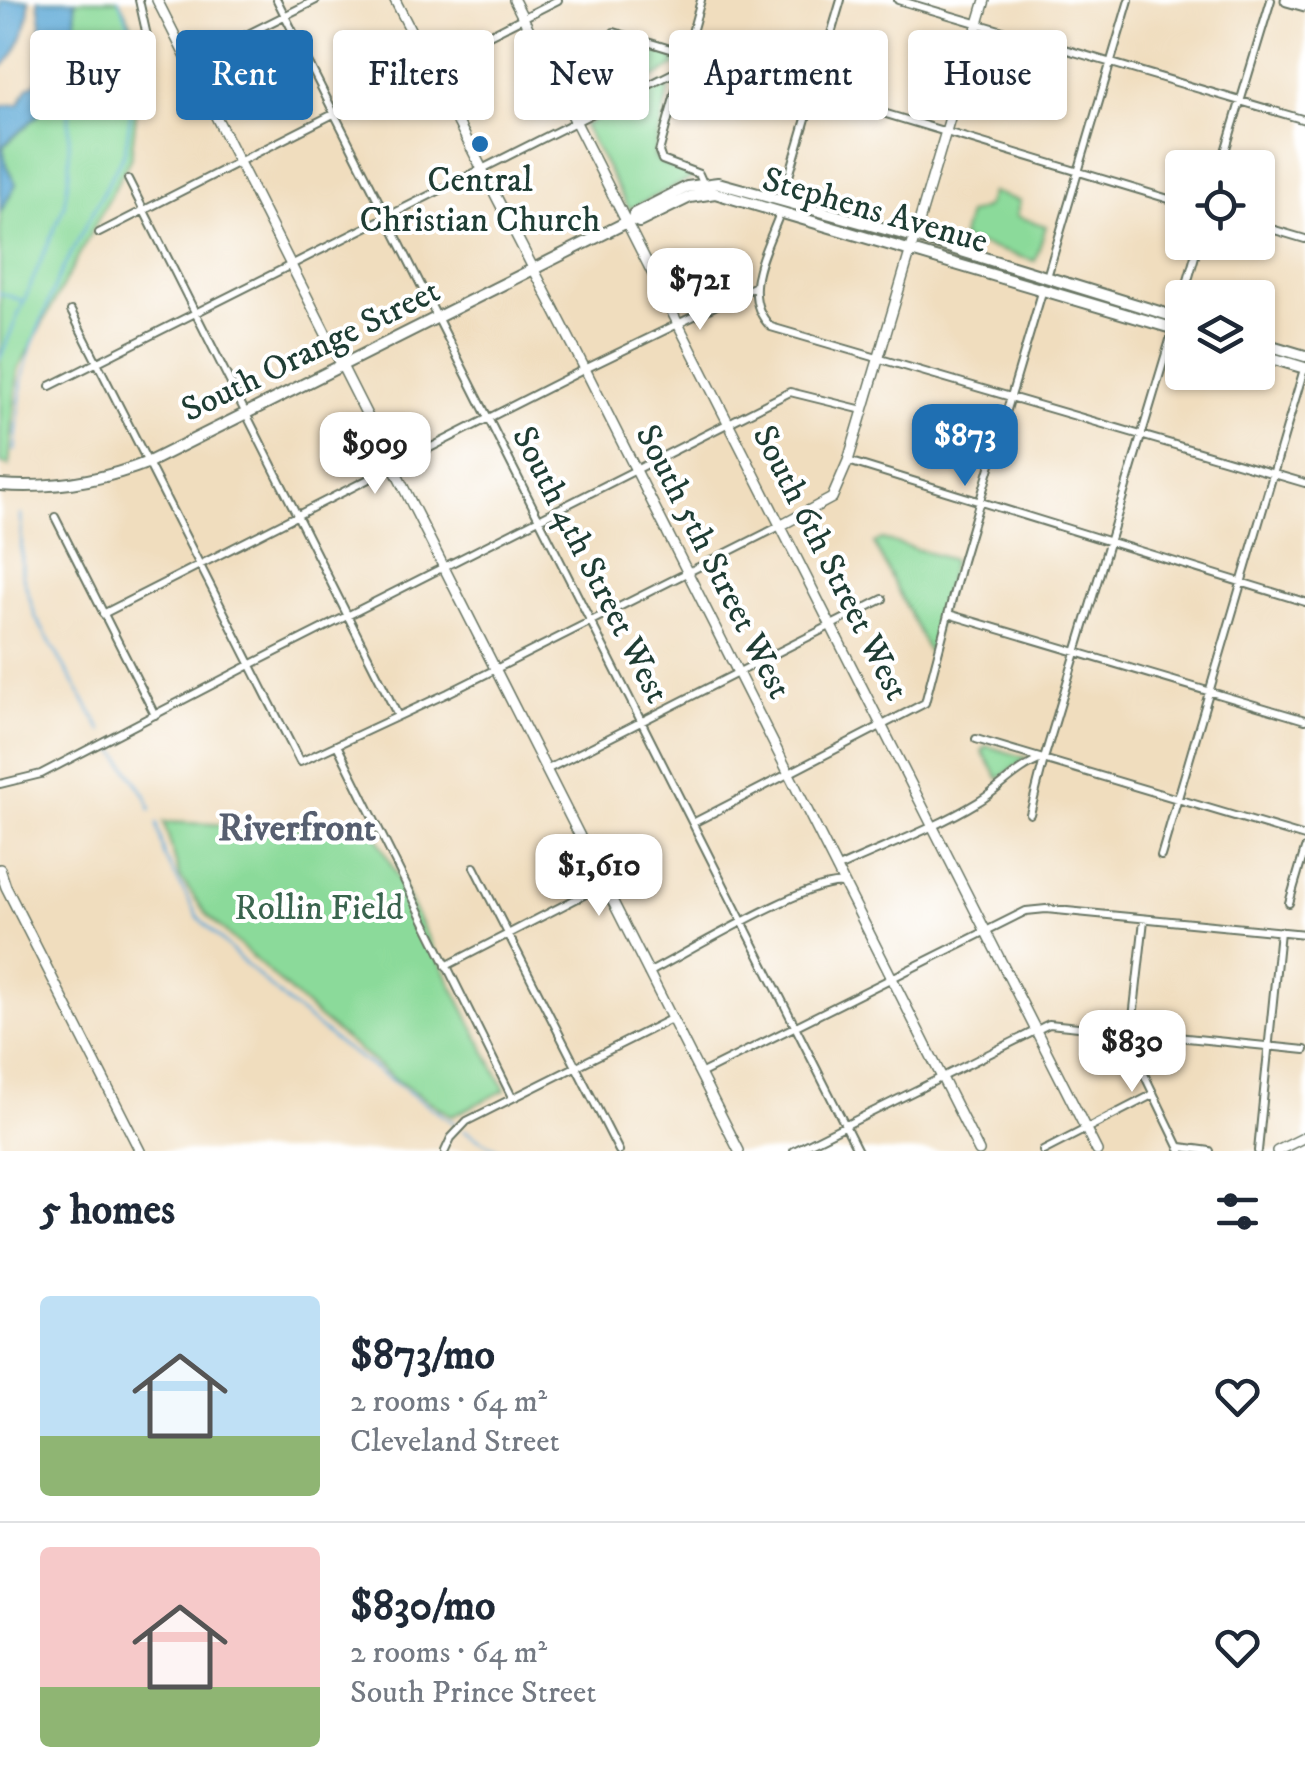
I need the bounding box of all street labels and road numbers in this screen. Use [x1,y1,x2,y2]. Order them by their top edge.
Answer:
street label: Stephens Avenue [757,158,993,264]
street label: South Orange Street [175,269,447,433]
street label: South 5th Street West [625,418,801,706]
street label: South 6th Street West [742,418,918,708]
street label: South 4th Street West [501,419,679,711]

